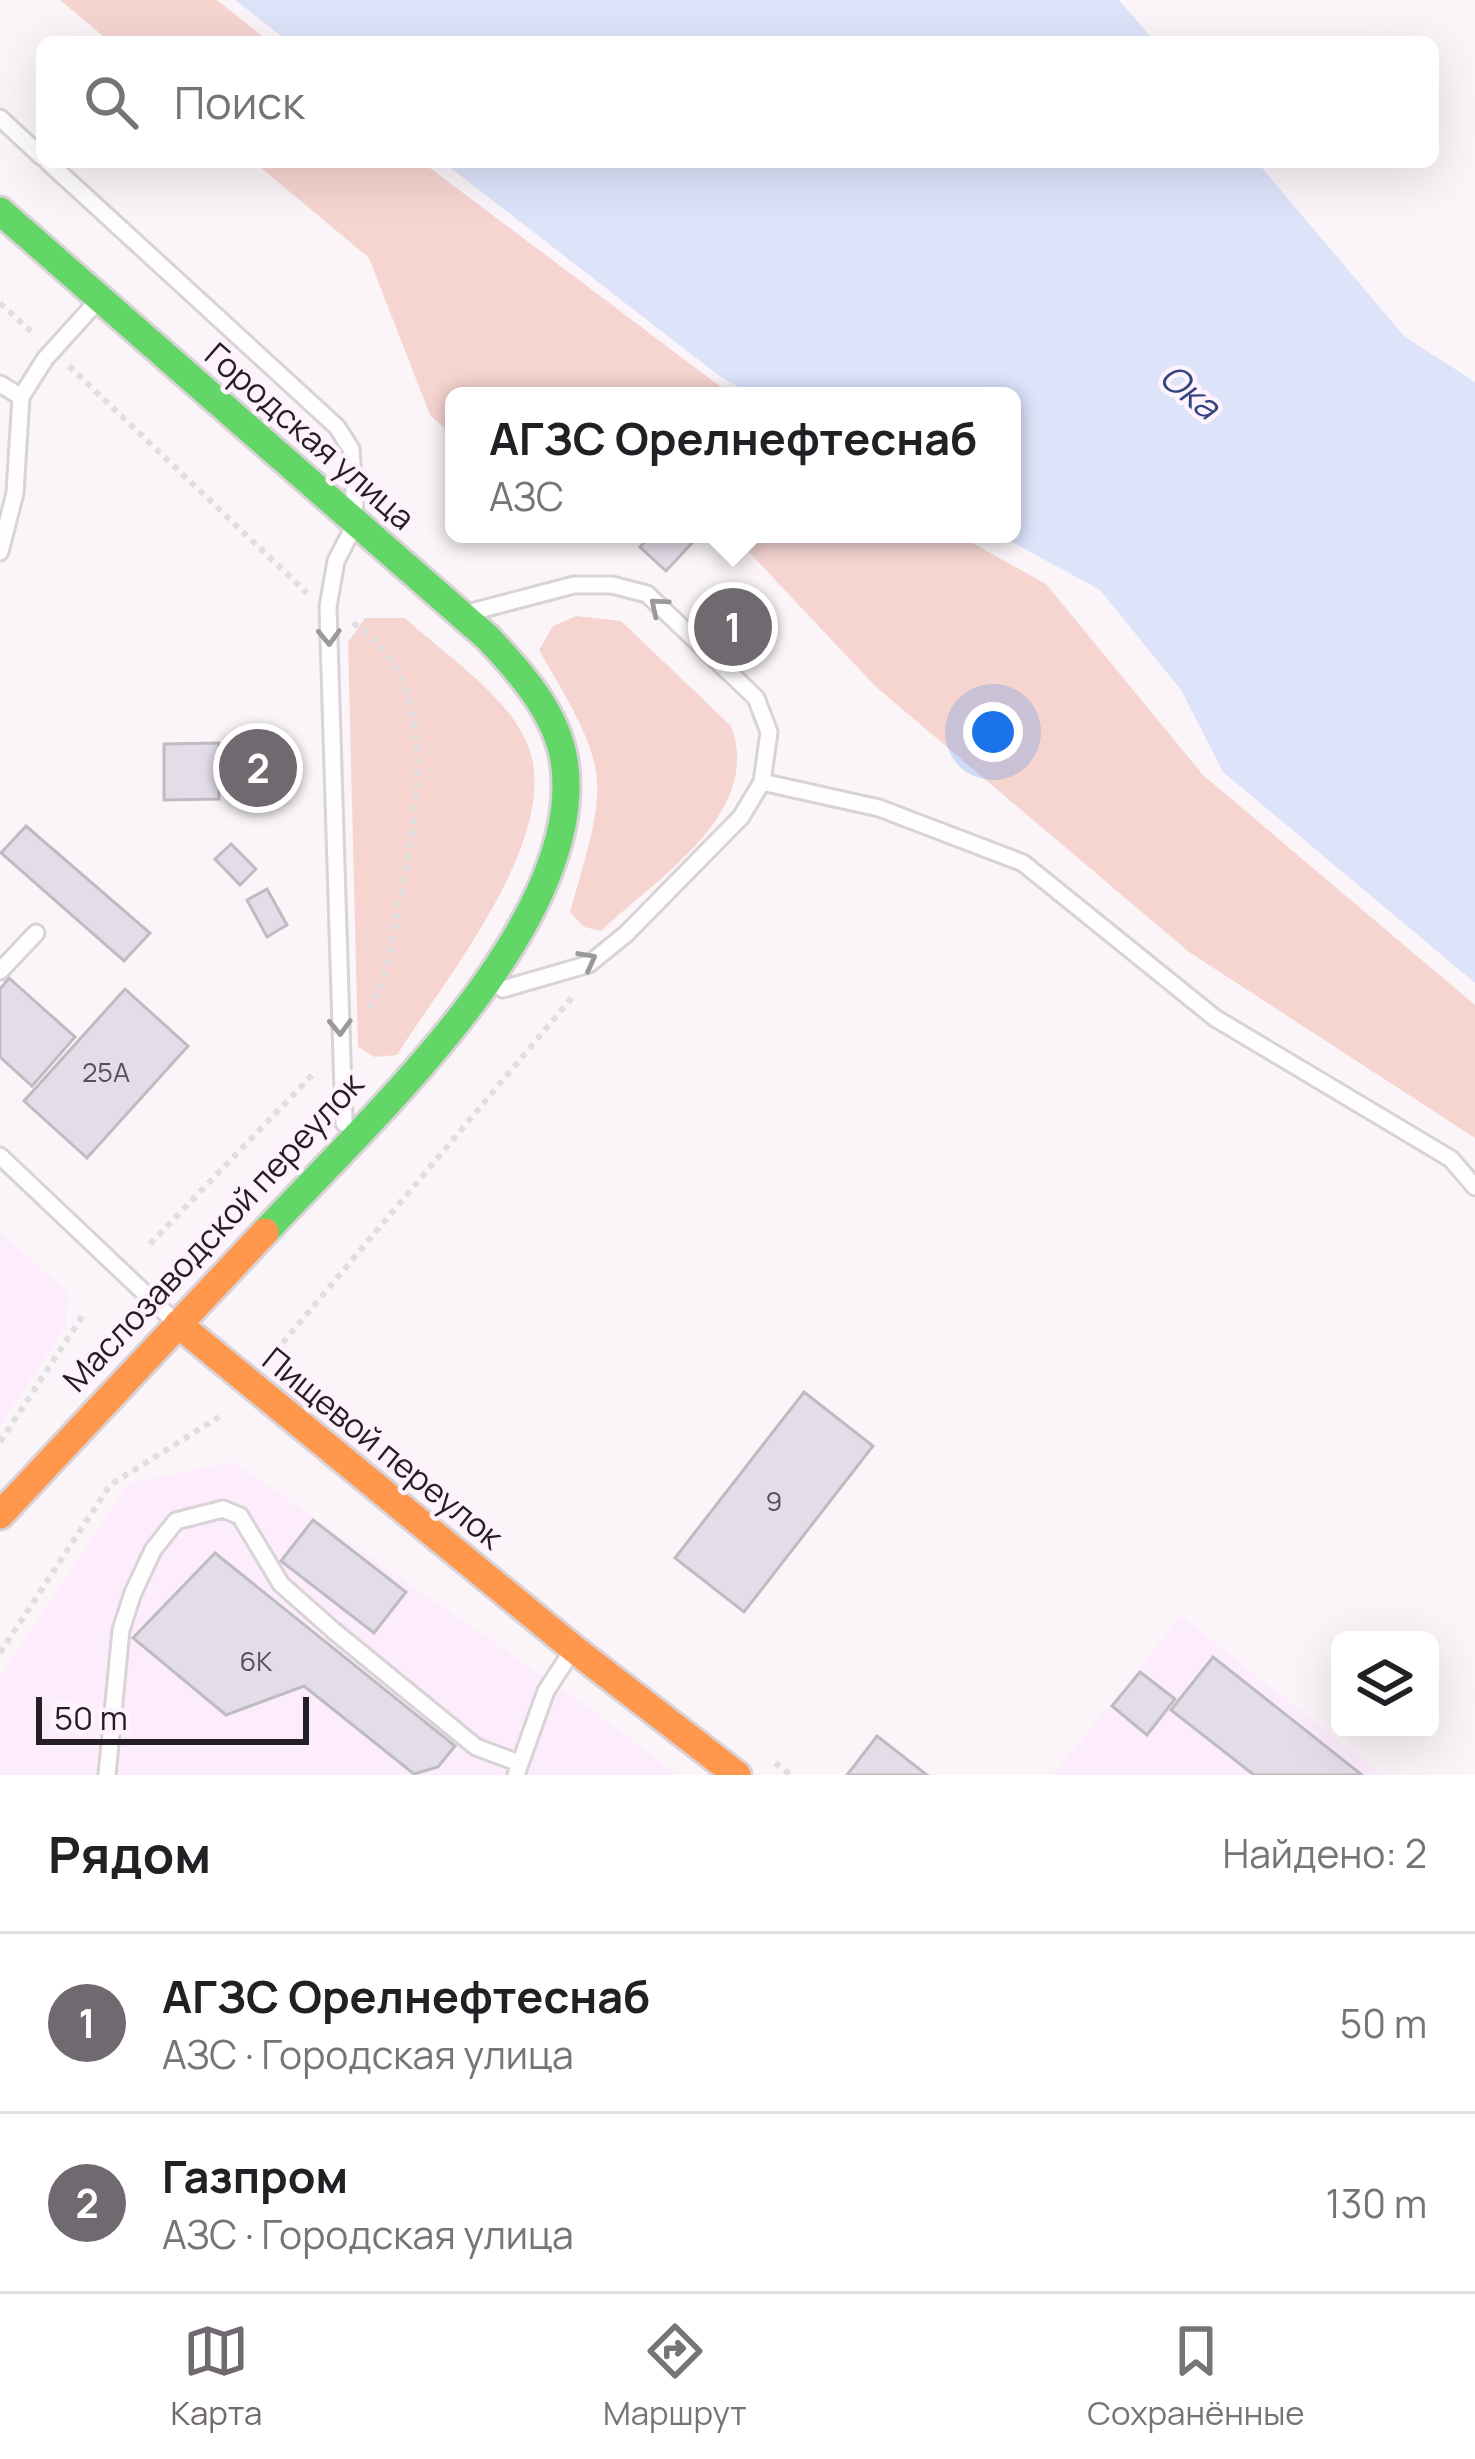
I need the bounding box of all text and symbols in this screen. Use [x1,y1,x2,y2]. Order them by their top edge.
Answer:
search box [36,36,1439,168]
icon: search [78,69,144,135]
text: Поиск [174,71,305,133]
street label: Городская улица [196,332,425,539]
water label: Ока [1150,351,1232,431]
popup [445,387,1021,543]
text: АГЗС Орелнефтеснаб [489,407,977,469]
text: АЗС [489,469,564,523]
pin: 1 [694,582,772,672]
one-way arrow [650,599,672,620]
one-way arrow [316,628,342,647]
your location [963,702,1023,762]
pin: 2 [219,723,297,813]
one-way arrow [575,951,596,974]
one-way arrow [327,1018,353,1037]
house number: 25А [82,1053,130,1090]
street label: Маслозаводской переулок [52,1061,374,1401]
street label: Пищевой переулок [254,1337,514,1560]
house number: 9 [766,1482,782,1519]
map controls [1331,1631,1439,1739]
button: layers [1331,1631,1439,1739]
house number: 6К [240,1642,273,1679]
scale bar [36,1691,309,1744]
text: 50 m [54,1695,128,1740]
text: Рядом [48,1819,211,1888]
text: Найдено: 2 [1223,1826,1427,1880]
text: АГЗС Орелнефтеснаб [162,1965,650,2027]
text: 1 [78,1996,96,2050]
text: 50 m [1340,1996,1427,2050]
text: АЗС · Городская улица [162,2027,574,2081]
text: Газпром [162,2145,348,2207]
text: 2 [75,2176,99,2230]
text: 130 m [1326,2176,1427,2230]
text: АЗС · Городская улица [162,2207,574,2261]
tab: Карта [170,2318,262,2435]
tab: Маршрут [603,2318,747,2435]
tab: Сохранённые [1087,2318,1305,2435]

